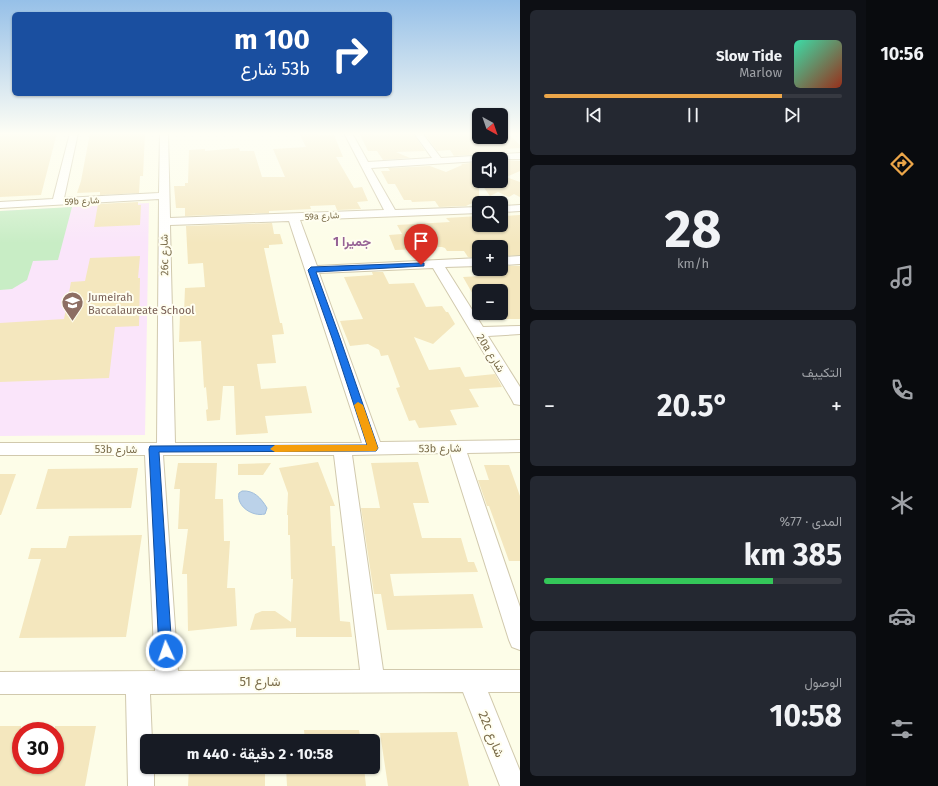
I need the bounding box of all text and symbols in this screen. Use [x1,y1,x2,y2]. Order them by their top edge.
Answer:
text: 100 m [234,23,310,56]
icon: right [324,28,376,80]
text: 10:56 [880,43,924,65]
text: Slow Tide [716,47,782,65]
text: 53b شارع [240,58,310,80]
text: Marlow [739,65,782,80]
icon: previous [583,104,605,126]
icon: pause [682,104,704,126]
icon: next [781,104,803,126]
north arrow [472,108,508,144]
map controls [472,108,508,320]
icon: directions [888,150,916,178]
button: sound [472,152,508,188]
street label: 59b شارع [64,195,100,208]
button: search [472,196,508,232]
text: 28 [664,198,722,261]
street label: 59a شارع [305,210,339,223]
pin [404,224,438,265]
icon: arrive [410,230,432,252]
street label: 26c شارع [158,234,172,276]
district label: جميرا 1 [333,234,371,250]
button: + [472,240,508,276]
text: km/h [677,256,709,271]
icon: music [888,263,916,291]
button: − [472,284,508,320]
school or university icon: Jumeirah Baccalaureate School [60,290,86,323]
place label: Jumeirah Baccalaureate School [88,291,195,317]
street label: 20a شارع [473,332,508,376]
text: التكييف [802,365,842,380]
icon: phone [888,376,916,404]
text: 20.5° [657,388,729,424]
text: − [544,393,555,420]
text: + [831,393,842,420]
street label: 53b شارع [419,442,462,456]
street label: 53b شارع [95,443,138,457]
icon: climate [888,489,916,517]
text: المدى · 77% [779,514,842,529]
text: 385 km [744,537,842,573]
icon: car [888,602,916,630]
position arrow [145,630,187,672]
street label: شارع 51 [239,674,281,691]
text: الوصول [804,675,842,690]
text: 10:58 [770,698,842,734]
street label: 22c شارع [474,709,508,760]
icon: filters [888,715,916,743]
speed limit sign: 30 [12,722,64,774]
text: 10:58 · 2 دقيقة · 440 m [187,745,333,763]

